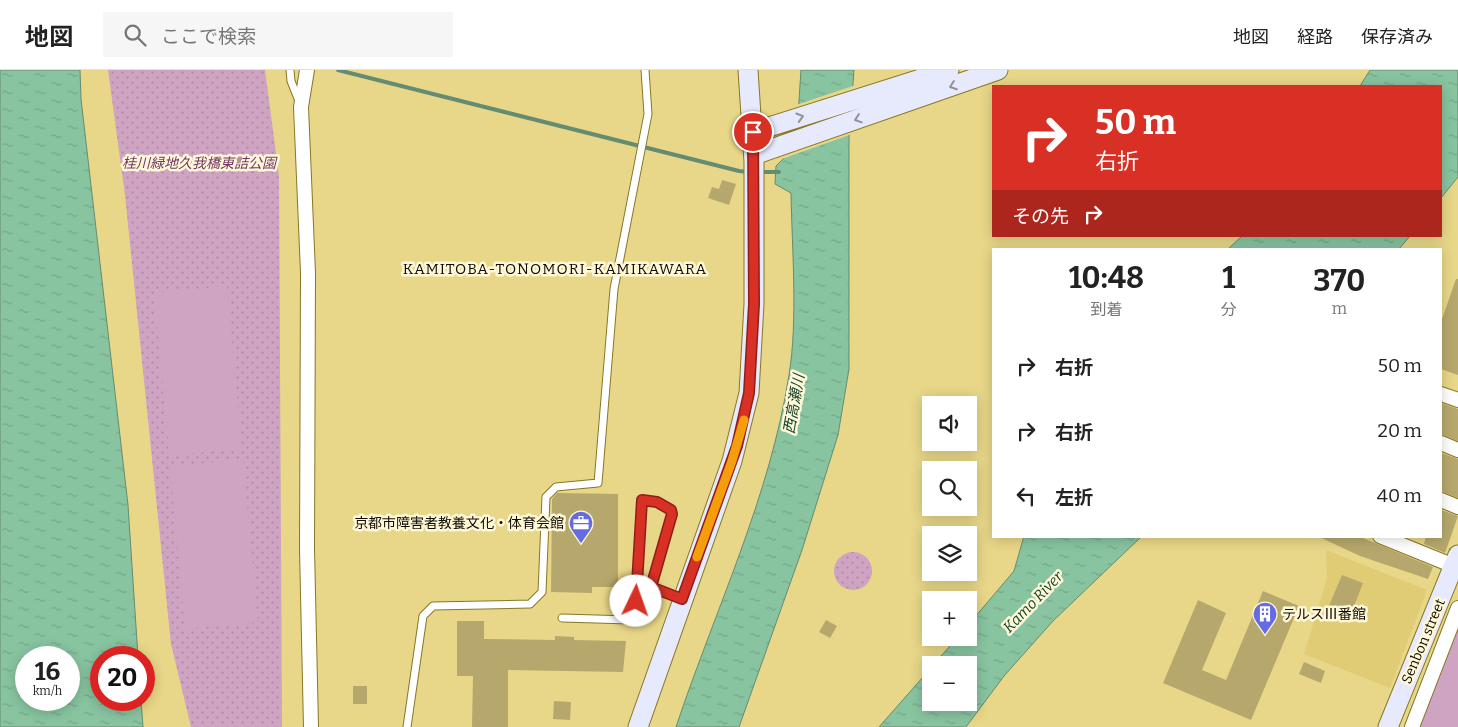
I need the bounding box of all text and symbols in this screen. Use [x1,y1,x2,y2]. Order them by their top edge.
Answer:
search box [103,12,453,57]
icon: search [121,21,149,49]
text: 地図 [25,23,73,51]
text: ここで検索 [161,25,256,48]
text: 地図 [1233,26,1269,48]
text: 経路 [1297,26,1333,48]
text: 保存済み [1361,26,1433,48]
one-way arrow [949,81,957,91]
text: 50 m [1095,101,1176,143]
icon: right [1012,105,1077,170]
pin [732,111,774,153]
one-way arrow [795,113,803,123]
one-way arrow [854,114,863,124]
icon: arrive [739,118,767,146]
text: 右折 [1095,148,1139,175]
park label: 桂川緑地久我橋東詰公園 [122,155,278,172]
icon: right [1079,200,1107,228]
text: その先 [1012,205,1069,228]
district label: KAMITOBA-TONOMORI-KAMIKAWARA [403,260,707,278]
text: 10:48 [1069,260,1144,296]
text: 1 [1222,260,1235,296]
text: 370 [1313,263,1365,299]
text: m [1332,299,1347,318]
text: 到着 [1090,300,1122,319]
text: 分 [1221,300,1237,319]
icon: right [1012,352,1040,380]
text: 50 m [1378,354,1422,377]
text: 右折 [1055,356,1093,379]
water label: 西高瀬川 [780,371,808,435]
map controls [922,396,977,711]
button: sound [922,396,977,451]
icon: right [1012,417,1040,445]
text: 20 m [1378,419,1422,442]
text: 右折 [1055,421,1093,444]
button: search [922,461,977,516]
icon: left [1012,482,1040,510]
text: 40 m [1377,484,1422,507]
text: 左折 [1055,486,1093,509]
office icon: 京都市障害者教養文化・体育会館 [568,510,594,544]
place label: 京都市障害者教養文化・体育会館 [354,515,564,532]
button: layers [922,526,977,581]
water label: Kamo River [999,567,1067,636]
position arrow [609,574,661,626]
button: + [922,591,977,646]
street label: Senbon street [1398,596,1449,686]
building icon: テルスⅢ番館 [1252,601,1278,635]
place label: テルスⅢ番館 [1282,606,1366,623]
speed limit sign: 20 [90,646,155,711]
button: − [922,656,977,711]
text: 16 [35,657,60,687]
text: km/h [33,684,62,698]

